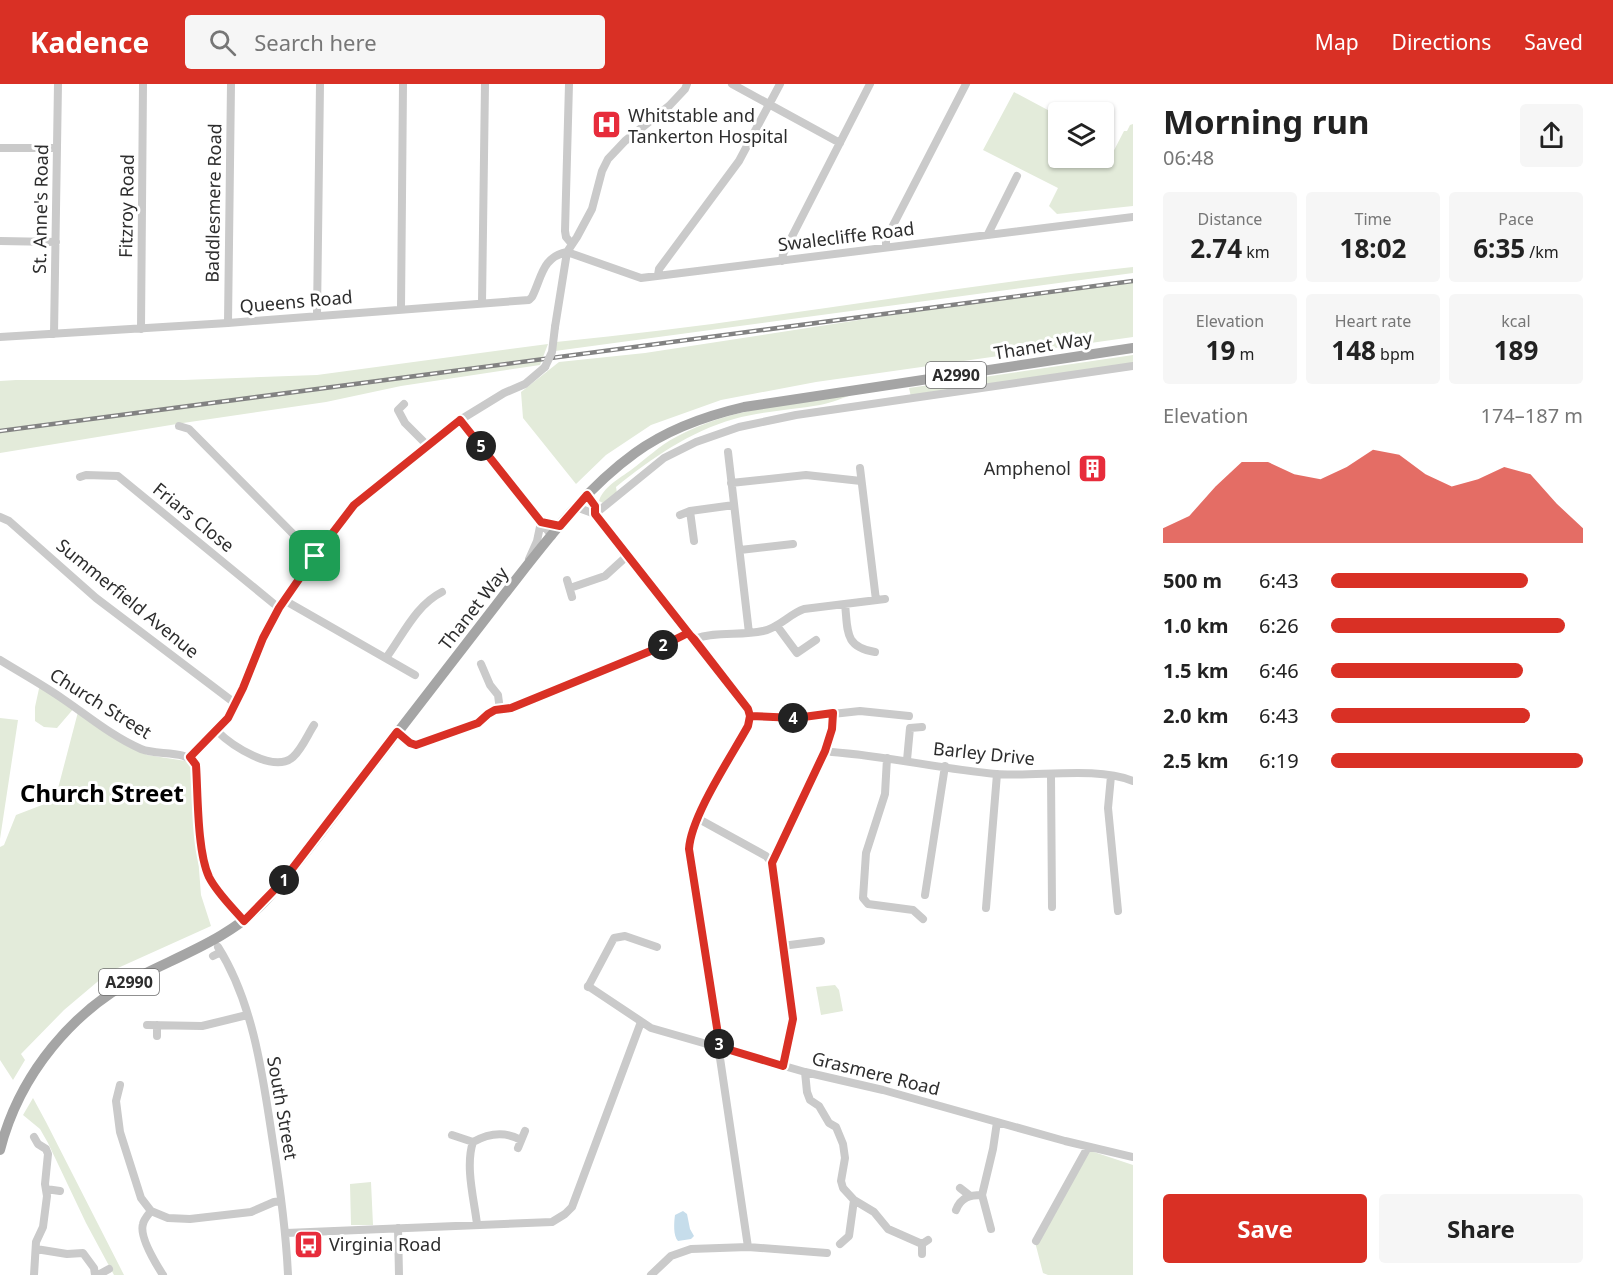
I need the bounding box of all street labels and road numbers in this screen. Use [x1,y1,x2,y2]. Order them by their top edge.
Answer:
street label: Baddlesmere Road [200,123,226,283]
street label: St. Anne's Road [27,144,53,274]
street label: Fitzroy Road [113,154,139,258]
street label: Swalecliffe Road [776,216,916,256]
street label: Queens Road [239,284,353,318]
street label: Thanet Way [992,325,1095,365]
road number: A2990 [926,362,986,388]
street label: Friars Close [148,477,240,557]
street label: Summerfield Avenue [52,533,204,663]
street label: Thanet Way [433,561,514,655]
street label: Church Street [46,662,157,744]
street label: Barley Drive [932,736,1036,770]
road number: A2990 [99,969,159,995]
street label: Grasmere Road [810,1046,942,1100]
street label: South Street [262,1054,304,1162]

